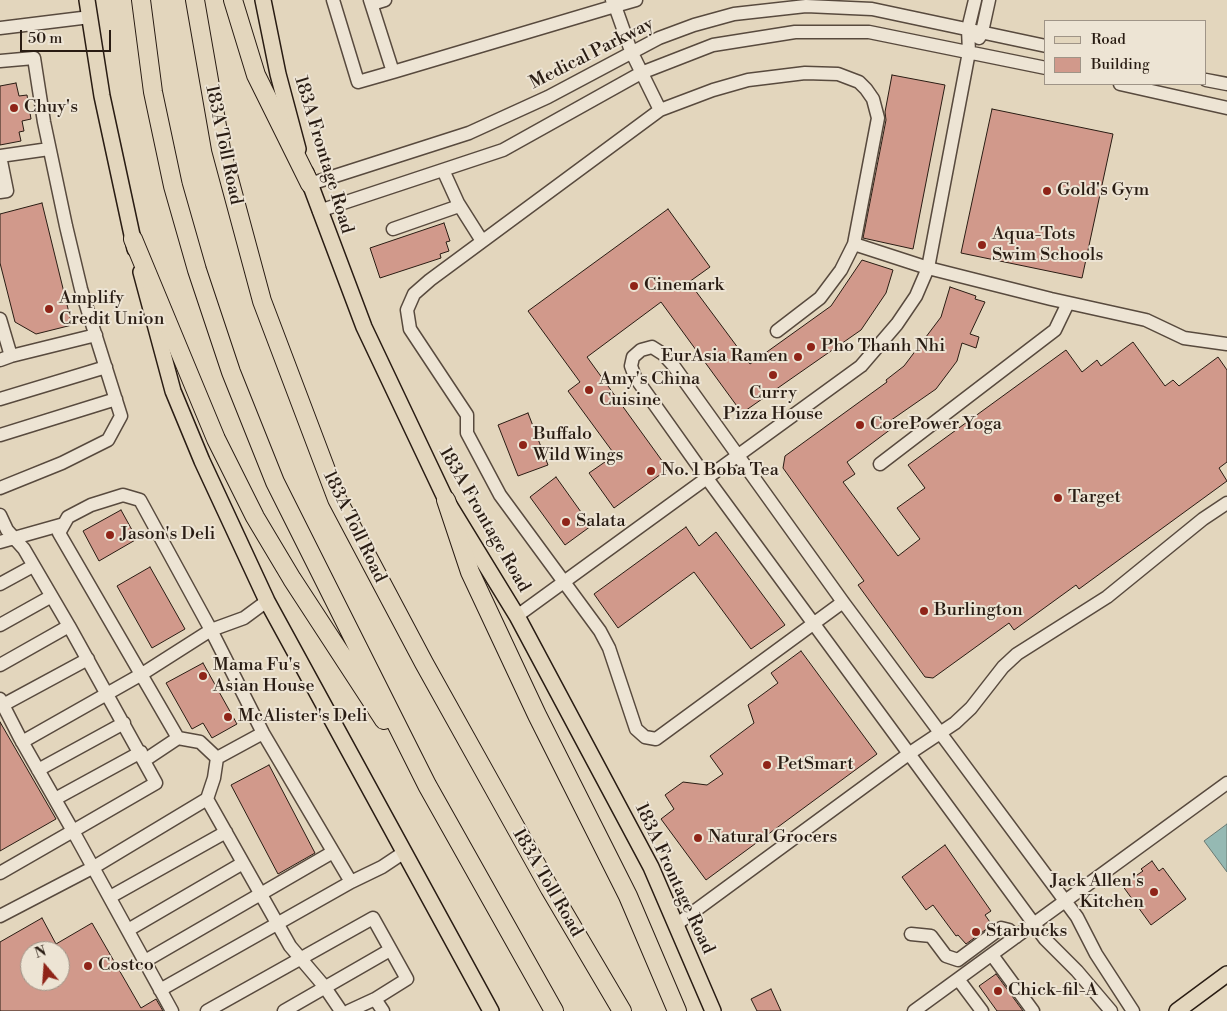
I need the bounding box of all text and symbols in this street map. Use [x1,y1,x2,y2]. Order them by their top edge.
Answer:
street label: Medical Parkway [526,13,658,95]
scale bar [22,20,114,52]
legend [1044,20,1207,85]
text: 50 m [28,29,62,48]
text: Road [1091,30,1126,49]
text: Building [1091,55,1150,74]
street label: 183A Frontage Road [289,73,357,237]
street label: 183A Toll Road [200,83,246,207]
place label: Chuy's [24,97,78,119]
marker: Chuy's [8,102,20,114]
place label: Gold's Gym [1057,180,1149,202]
marker: Gold's Gym [1041,185,1053,197]
place label: Aqua-Tots Swim Schools [992,224,1103,266]
marker: Aqua-Tots Swim Schools [976,239,988,251]
place label: Cinemark [644,275,724,297]
marker: Cinemark [628,280,640,292]
place label: Amplify Credit Union [59,288,164,330]
marker: Amplify Credit Union [43,303,55,315]
place label: Pho Thanh Nhi [821,336,945,358]
marker: Pho Thanh Nhi [805,341,817,353]
place label: EurAsia Ramen [661,346,788,368]
marker: EurAsia Ramen [792,351,804,363]
place label: Amy's China Cuisine [599,369,700,412]
marker: Curry Pizza House [767,369,779,381]
place label: Curry Pizza House [723,383,823,426]
marker: Amy's China Cuisine [583,384,595,396]
place label: CorePower Yoga [870,414,1002,436]
marker: CorePower Yoga [854,419,866,431]
place label: Buffalo Wild Wings [533,424,623,466]
marker: Buffalo Wild Wings [517,439,529,451]
street label: 183A Frontage Road [434,444,534,596]
place label: No. 1 Boba Tea [661,460,779,482]
marker: No. 1 Boba Tea [645,465,657,477]
street label: 183A Toll Road [318,468,390,586]
place label: Target [1068,487,1121,509]
marker: Target [1052,492,1064,504]
place label: Salata [576,511,626,533]
marker: Salata [560,516,572,528]
place label: Jason's Deli [120,524,215,546]
marker: Jason's Deli [104,529,116,541]
place label: Burlington [934,600,1023,622]
marker: Burlington [918,605,930,617]
place label: Mama Fu's Asian House [213,655,314,698]
marker: Mama Fu's Asian House [197,670,209,682]
place label: McAlister's Deli [238,706,368,728]
marker: McAlister's Deli [222,711,234,723]
place label: PetSmart [777,754,854,776]
marker: PetSmart [761,759,773,771]
street label: 183A Frontage Road [630,800,718,958]
street label: 183A Toll Road [507,825,587,941]
place label: Natural Grocers [708,827,837,849]
marker: Natural Grocers [692,832,704,844]
place label: Jack Allen's Kitchen [1050,871,1144,914]
marker: Jack Allen's Kitchen [1148,886,1160,898]
place label: Starbucks [986,921,1067,943]
marker: Starbucks [970,926,982,938]
north arrow [20,941,70,991]
text: N [33,942,49,963]
place label: Costco [98,955,154,977]
marker: Costco [82,960,94,972]
place label: Chick-fil-A [1008,980,1098,1002]
marker: Chick-fil-A [992,985,1004,997]

